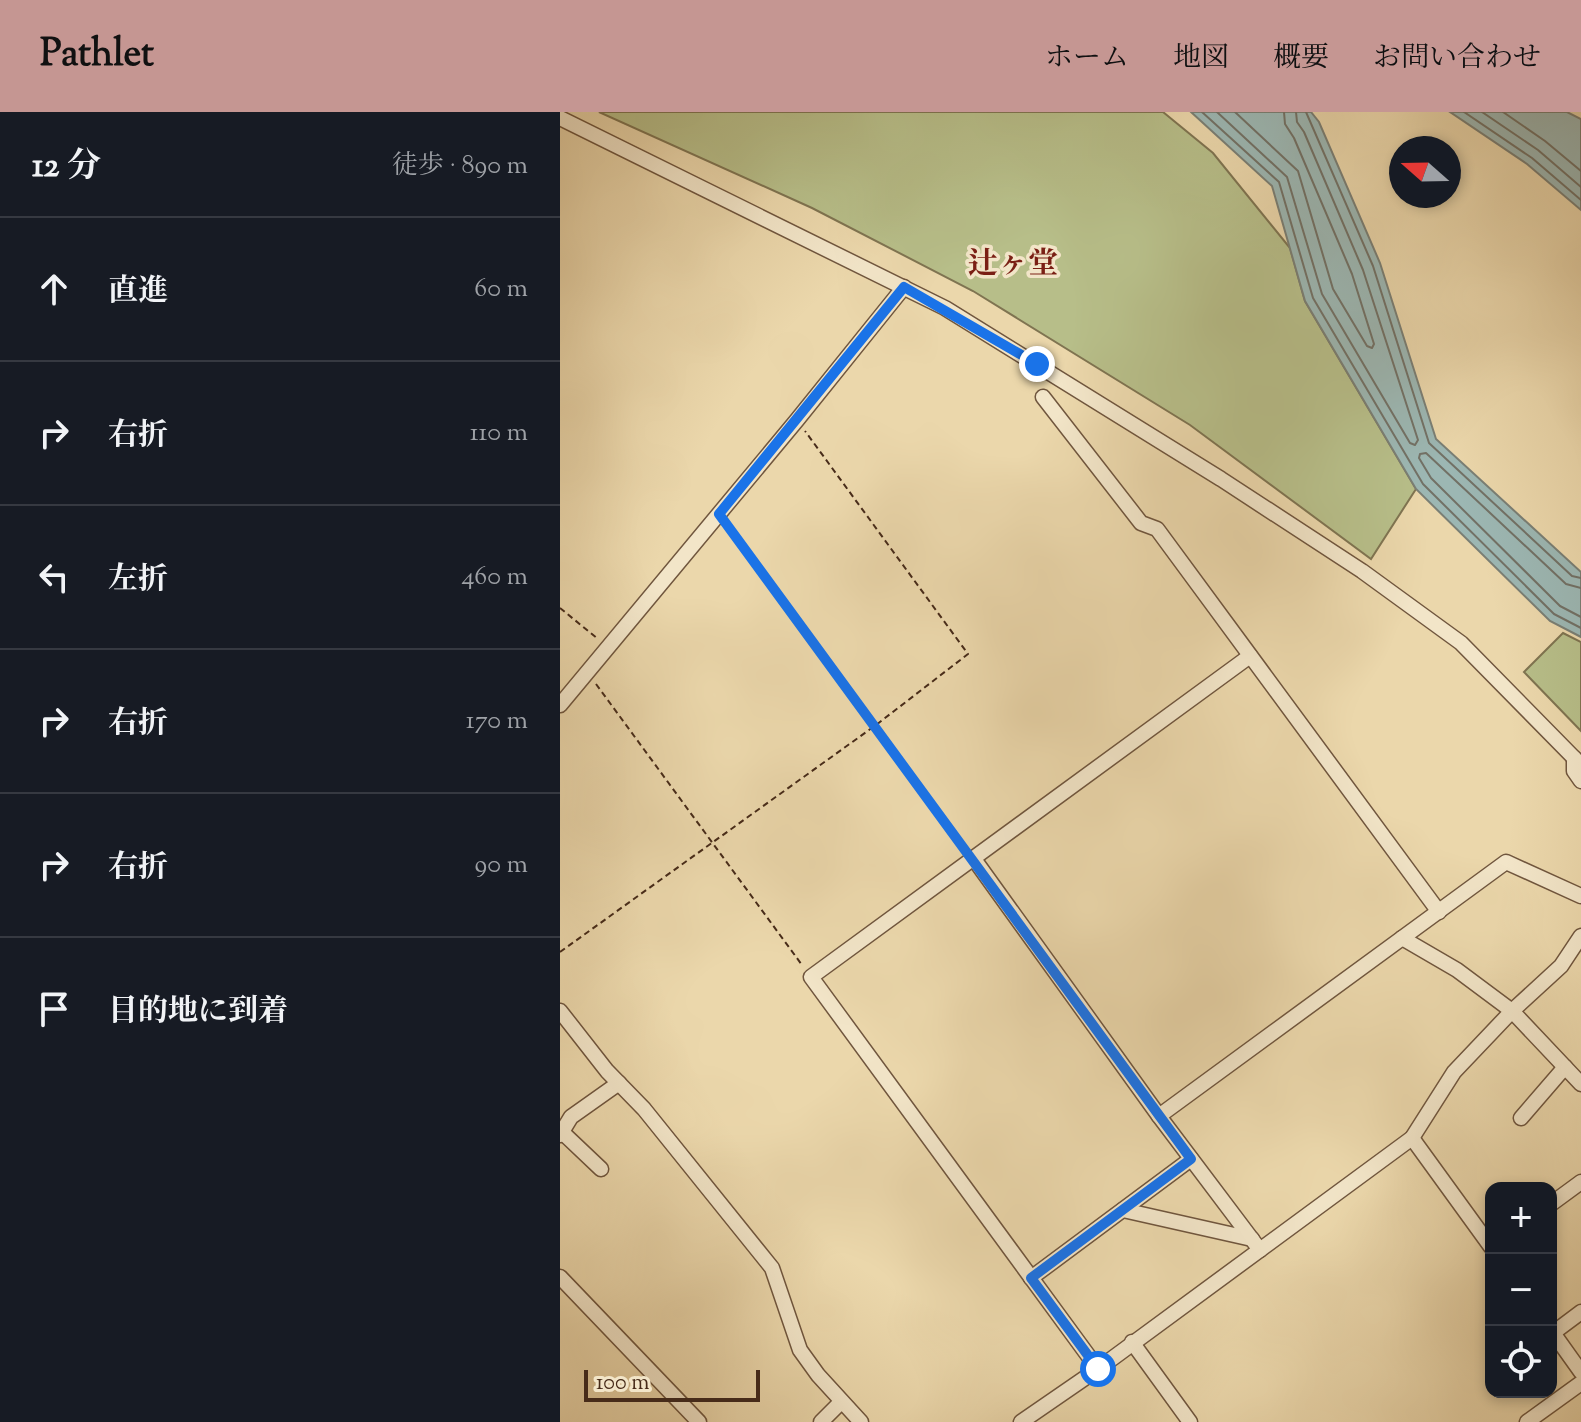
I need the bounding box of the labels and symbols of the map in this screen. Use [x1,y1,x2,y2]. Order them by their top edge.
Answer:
north arrow [1389,136,1461,208]
district label: 辻ヶ堂 [968,244,1058,287]
route end [1019,346,1055,382]
route start [1080,1351,1116,1387]
scale bar [584,1366,760,1402]

